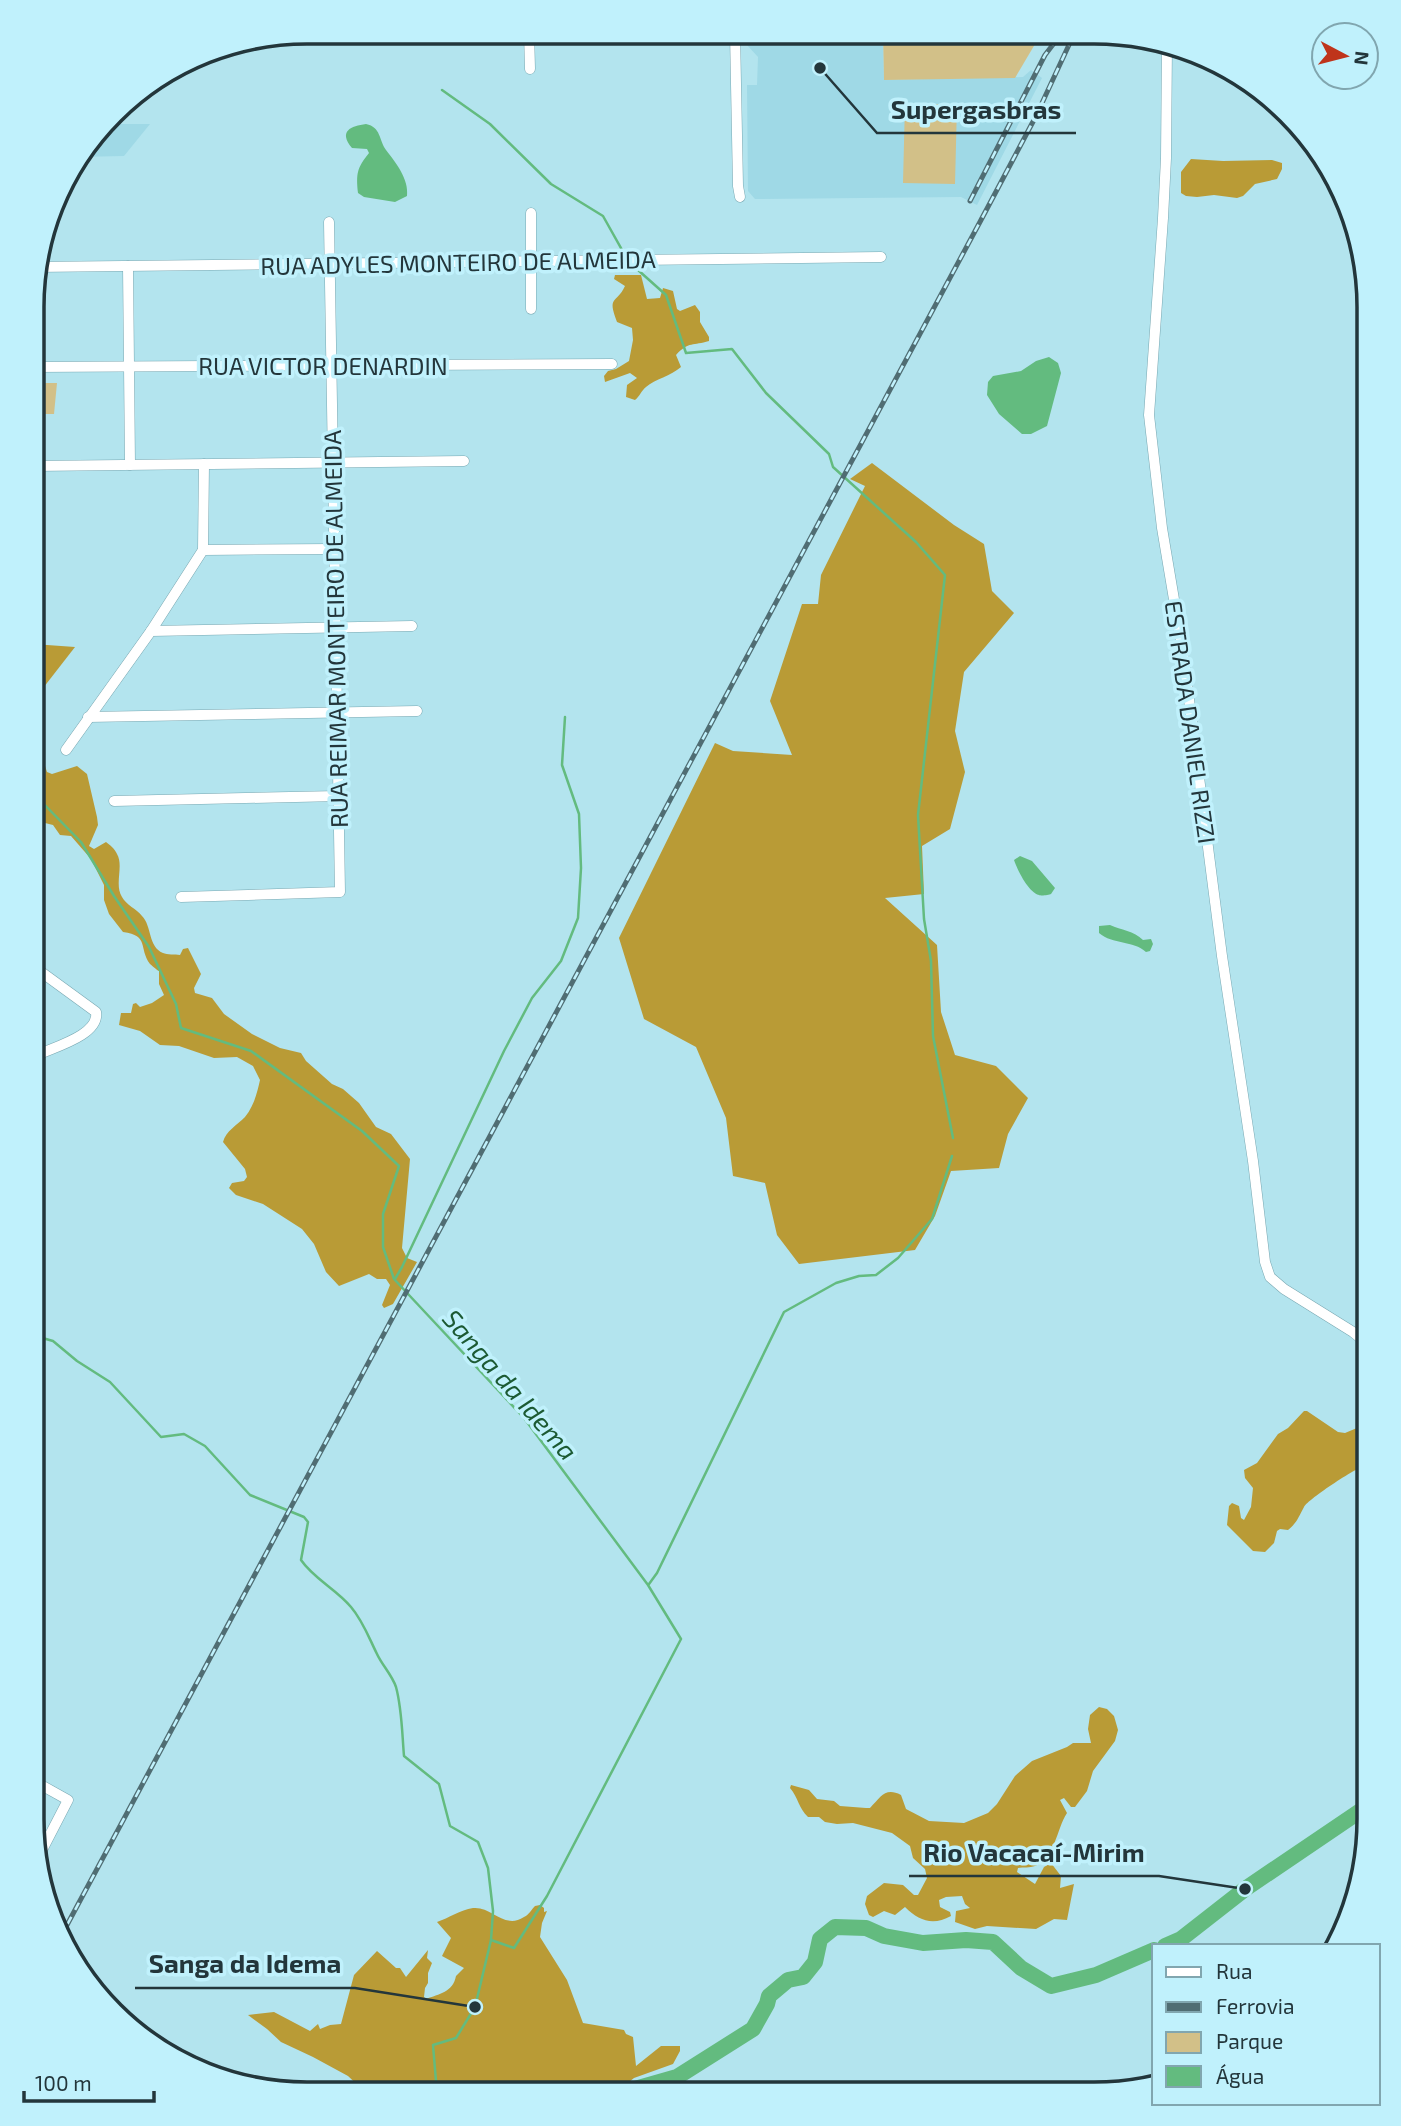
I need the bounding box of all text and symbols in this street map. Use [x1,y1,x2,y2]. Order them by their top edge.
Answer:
north arrow [1310,21,1380,91]
text: N [1350,50,1375,66]
callout: Supergasbras [877,86,1076,133]
text: Supergasbras [891,93,1061,124]
street label: RUA ADYLES MONTEIRO DE ALMEIDA [260,244,656,280]
street label: RUA VICTOR DENARDIN [198,351,448,380]
street label: RUA REIMAR MONTEIRO DE ALMEIDA [317,430,353,828]
street label: ESTRADA DANIEL RIZZI [1160,599,1222,845]
water label: Sanga da Idema [437,1303,585,1465]
callout: Rio Vacacaí-Mirim [909,1829,1159,1876]
text: Rio Vacacaí-Mirim [923,1836,1145,1867]
callout: Sanga da Idema [135,1941,355,1988]
legend [1152,1944,1380,2105]
text: Sanga da Idema [149,1947,341,1978]
text: Rua [1216,1958,1252,1983]
text: Ferrovia [1216,1993,1295,2018]
text: Parque [1216,2028,1283,2053]
scale bar [24,2060,154,2104]
text: Água [1216,2063,1264,2088]
text: 100 m [35,2070,92,2095]

